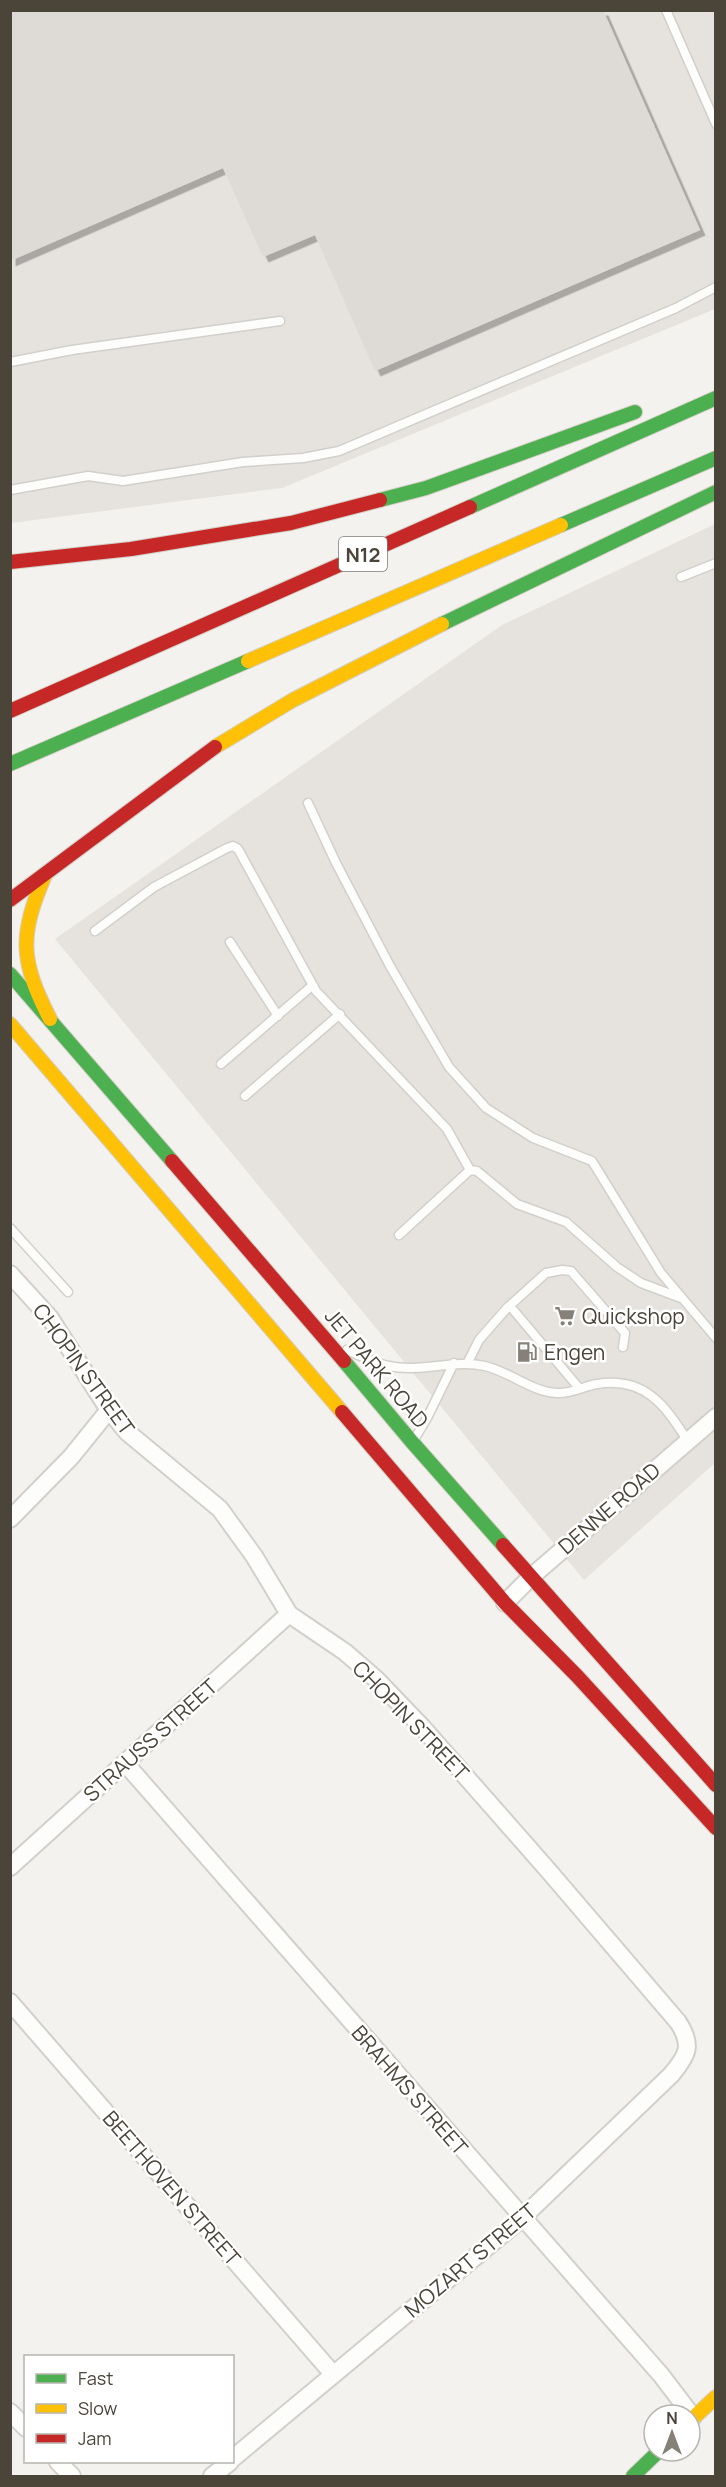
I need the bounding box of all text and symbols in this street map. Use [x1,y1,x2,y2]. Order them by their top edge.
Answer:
road number: N12 [339,537,387,571]
street label: CHOPIN STREET [27,1298,141,1441]
street label: JET PARK ROAD [319,1302,435,1434]
place label: Quickshop [582,1302,685,1330]
supermarket icon: Quickshop [553,1304,577,1328]
place label: Engen [544,1338,605,1366]
fuel station icon: Engen [515,1340,539,1364]
street label: DENNE ROAD [552,1456,666,1560]
street label: CHOPIN STREET [347,1654,476,1786]
street label: STRAUSS STREET [77,1672,223,1808]
street label: BRAHMS STREET [346,2019,475,2161]
street label: BEETHOVEN STREET [97,2105,247,2272]
street label: MOZART STREET [398,2196,542,2323]
legend [24,2355,234,2463]
text: Fast [78,2366,113,2390]
text: Slow [78,2396,118,2420]
north arrow [642,2403,702,2463]
text: N [666,2407,678,2429]
text: Jam [78,2426,112,2450]

